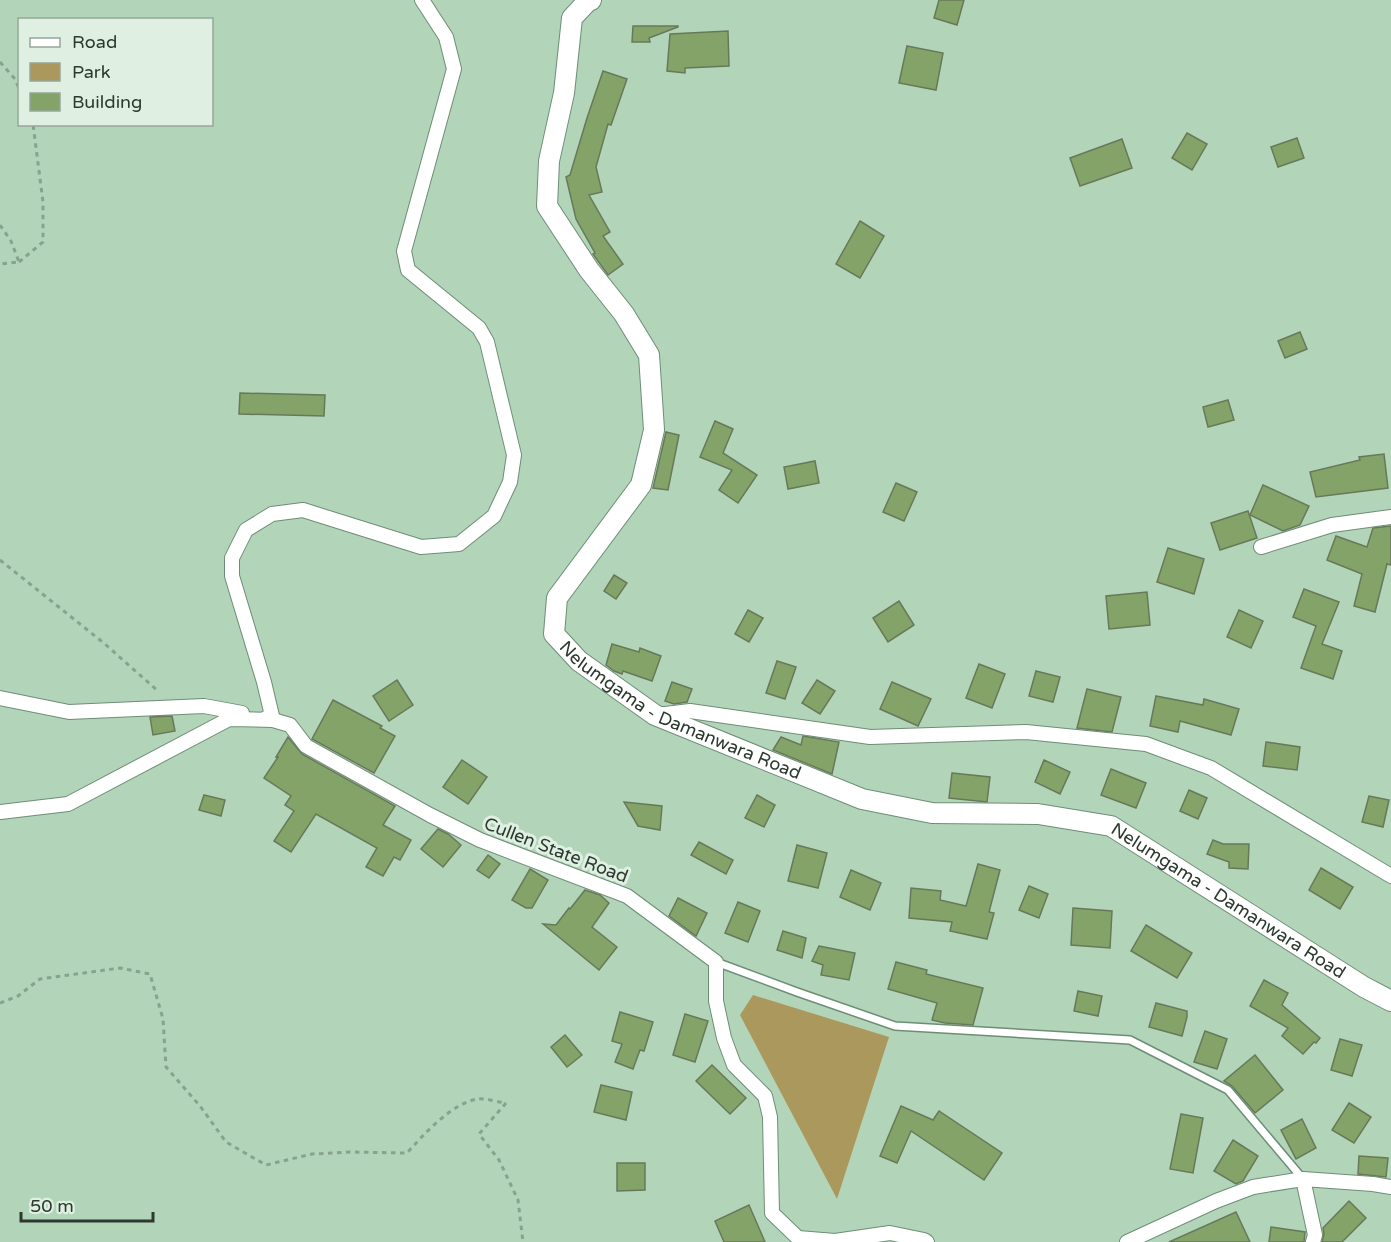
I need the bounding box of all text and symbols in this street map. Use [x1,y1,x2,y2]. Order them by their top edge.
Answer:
legend [18,18,213,126]
text: Road [72,31,117,53]
text: Park [72,61,111,83]
text: Building [72,91,142,113]
street label: Nelumgama - Damanwara Road [555,636,804,784]
street label: Cullen State Road [481,812,631,888]
street label: Nelumgama - Damanwara Road [1107,818,1350,983]
scale bar [21,1185,153,1223]
text: 50 m [30,1195,74,1217]

